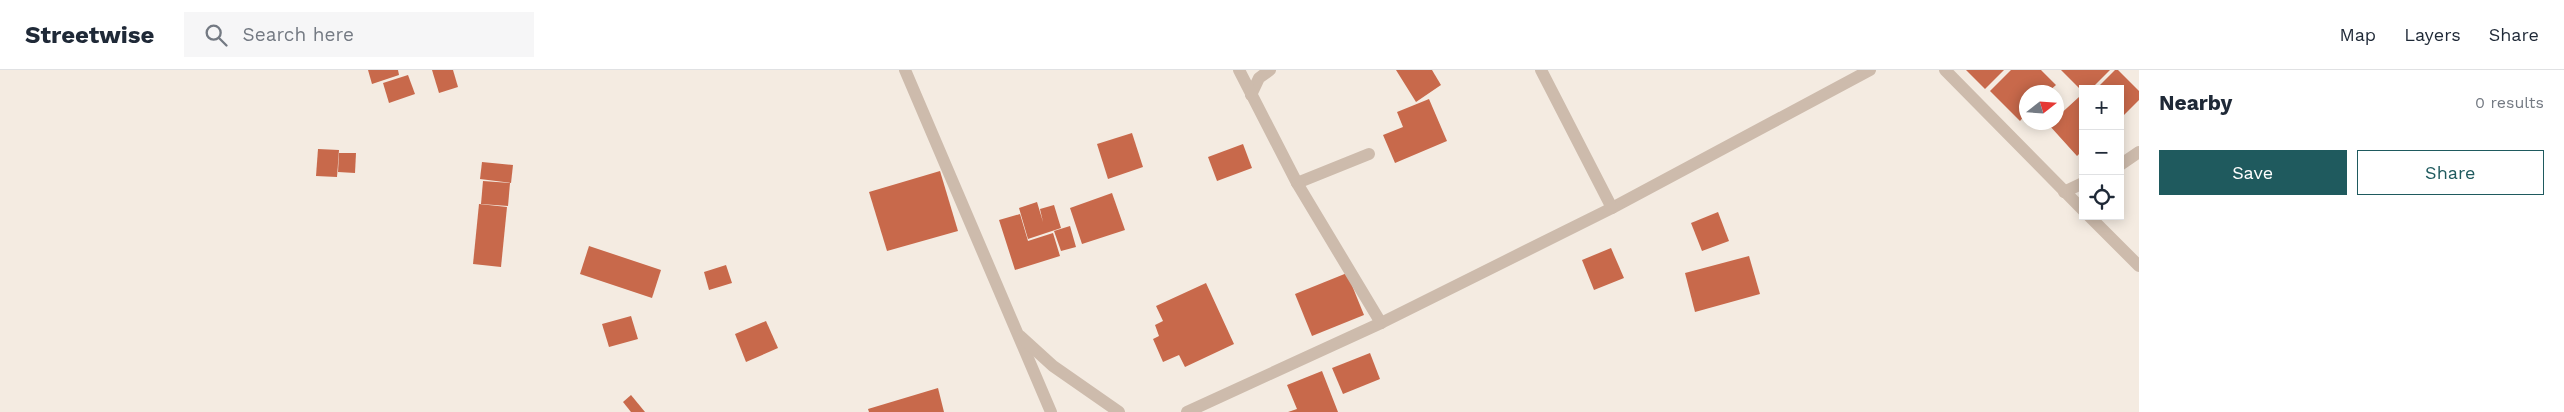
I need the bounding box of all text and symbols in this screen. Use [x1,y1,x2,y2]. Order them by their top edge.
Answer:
search box [184,12,534,57]
text: Streetwise [25,21,154,49]
icon: search [202,21,230,49]
text: Search here [242,23,354,46]
text: Map [2339,24,2376,45]
text: Layers [2404,24,2461,45]
text: Share [2489,24,2539,45]
north arrow [2019,85,2064,130]
map controls [2079,85,2124,220]
button: + [2079,85,2124,130]
text: Nearby [2159,90,2232,115]
text: 0 results [2475,93,2544,112]
button: − [2079,130,2124,175]
button: Save [2159,150,2347,195]
button: Share [2357,150,2544,195]
button: locate [2079,175,2124,220]

